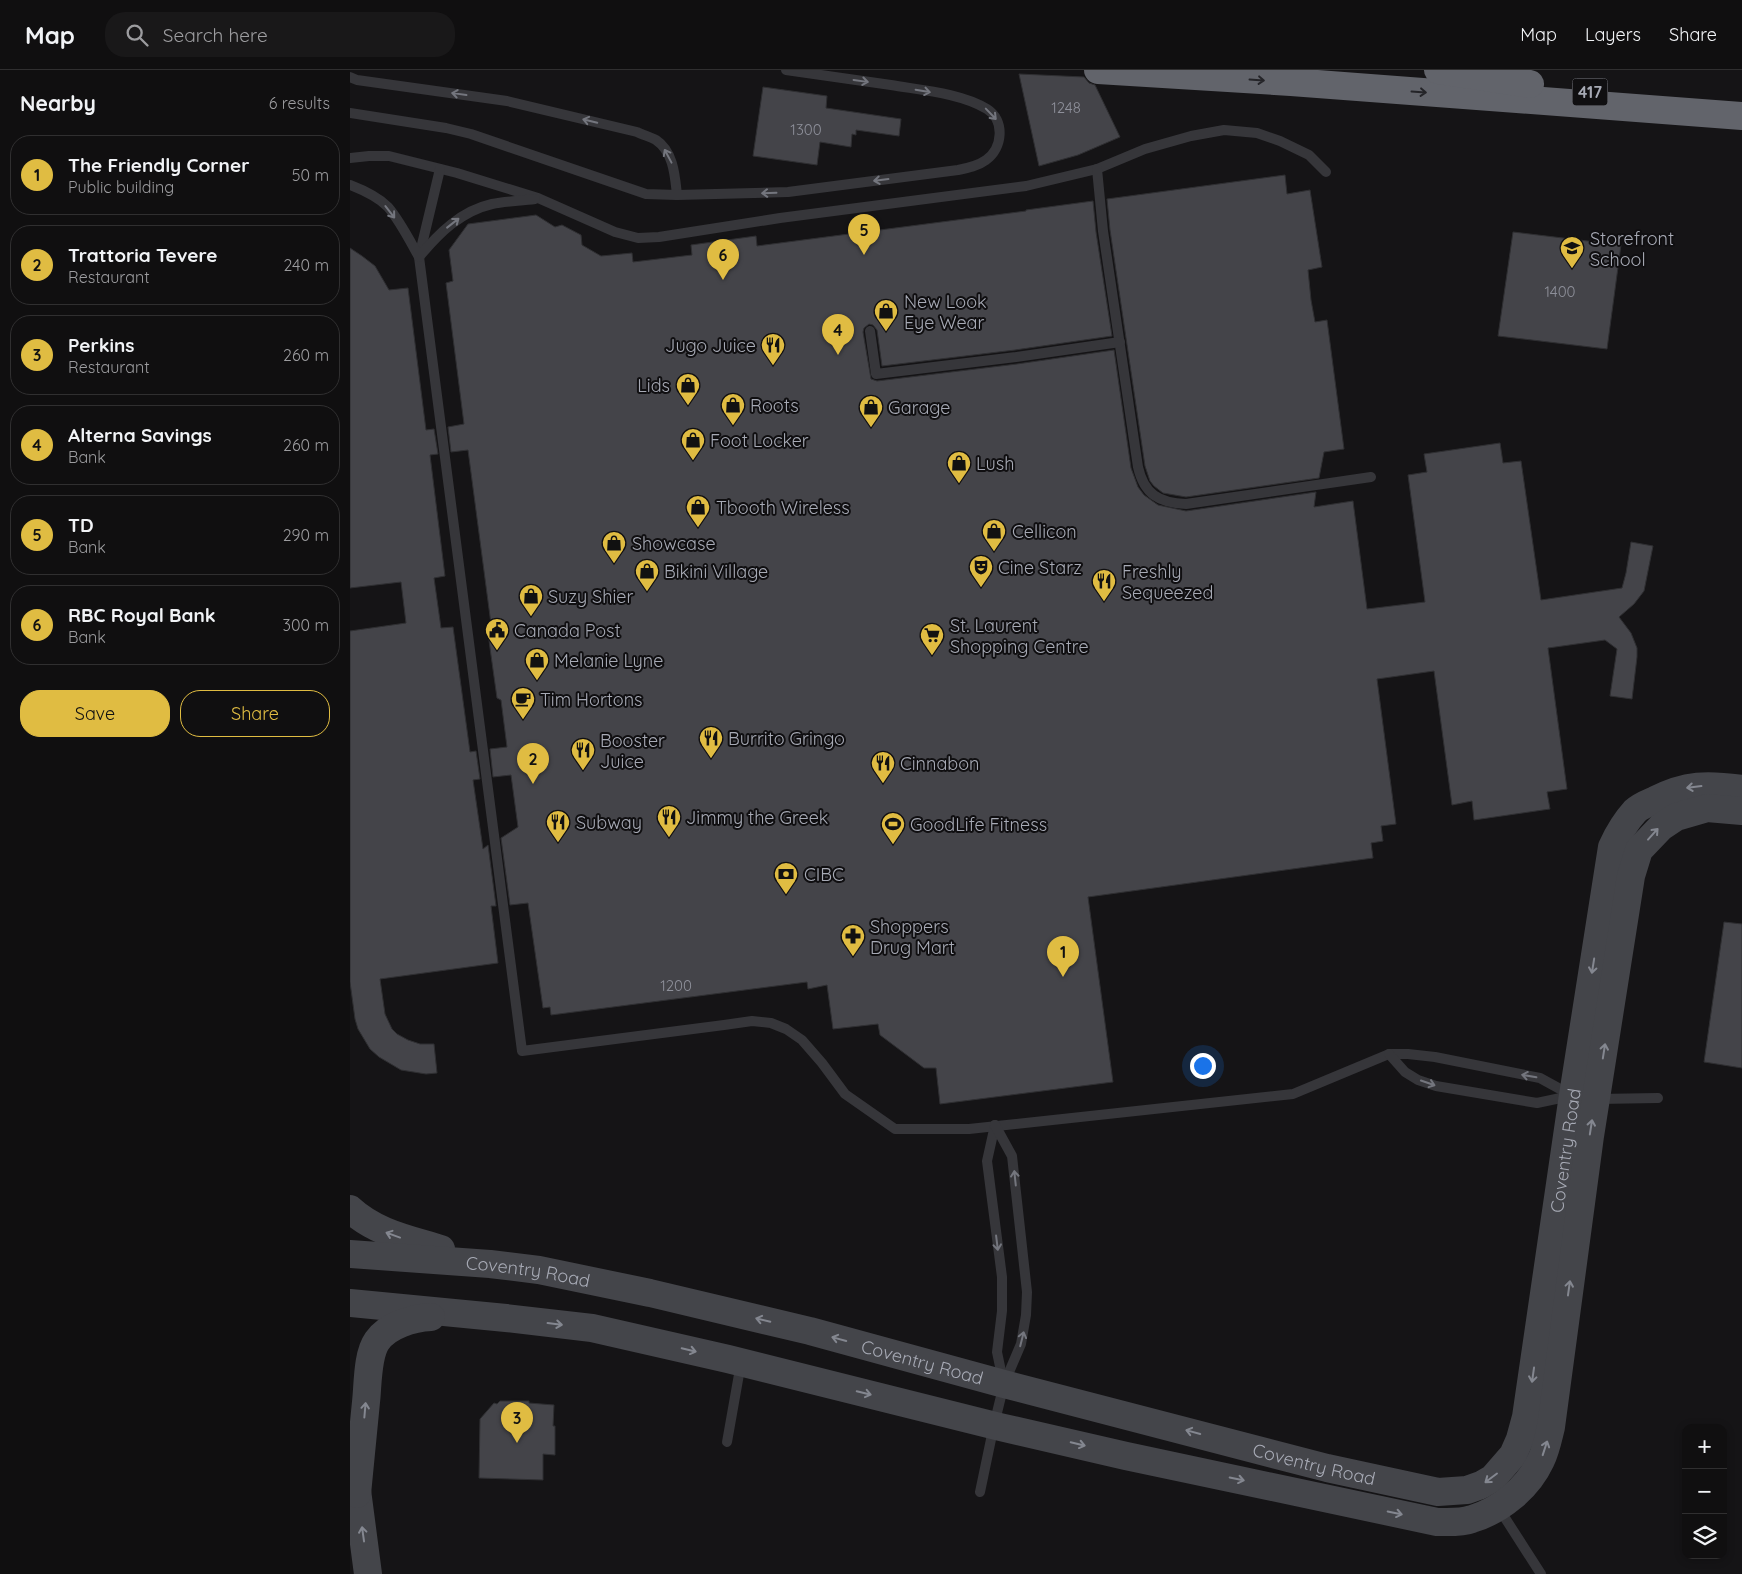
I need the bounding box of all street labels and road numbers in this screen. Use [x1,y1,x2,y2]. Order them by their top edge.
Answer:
road number: 417 [1572,78,1608,106]
street label: Coventry Road [1544,1086,1585,1214]
street label: Coventry Road [465,1251,592,1292]
street label: Coventry Road [859,1334,986,1389]
street label: Coventry Road [1250,1438,1378,1490]

